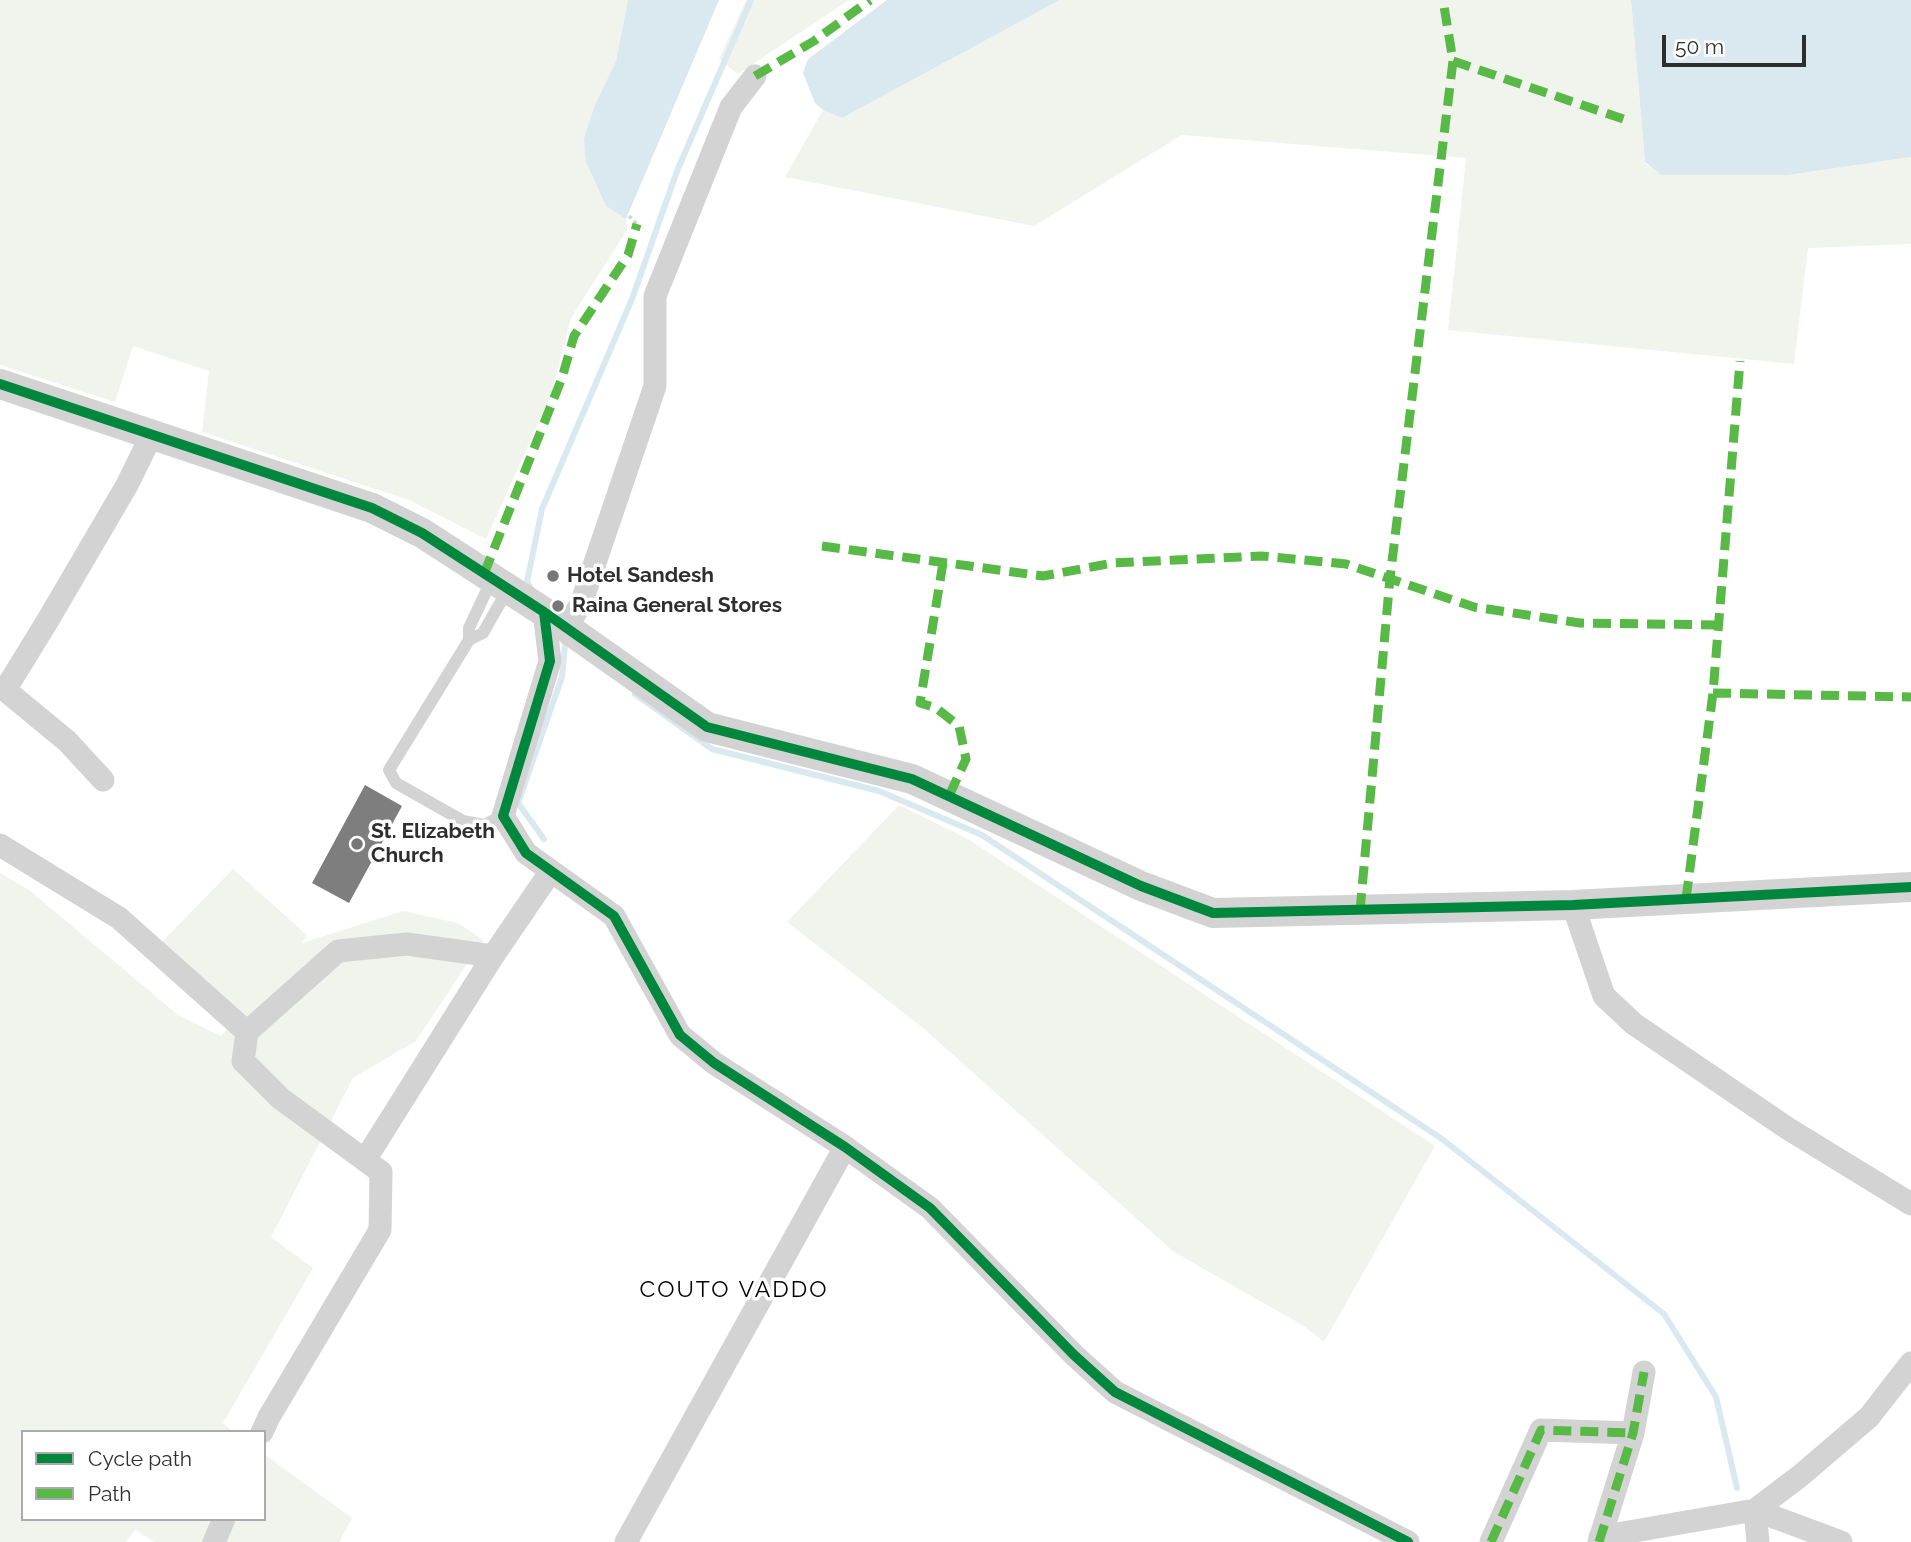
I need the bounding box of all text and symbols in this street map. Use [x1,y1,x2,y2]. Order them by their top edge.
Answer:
scale bar [1666,21,1810,65]
text: 50 m [1675,34,1724,59]
place label: Hotel Sandesh [567,563,714,589]
marker: Hotel Sandesh [545,568,561,584]
place label: Raina General Stores [572,593,782,619]
marker: Raina General Stores [550,598,566,614]
place label: St. Elizabeth Church [371,819,495,869]
marker: St. Elizabeth Church [349,836,365,852]
district label: COUTO VADDO [641,1276,827,1304]
legend [21,1430,266,1521]
text: Cycle path [88,1446,192,1471]
text: Path [88,1481,132,1506]

